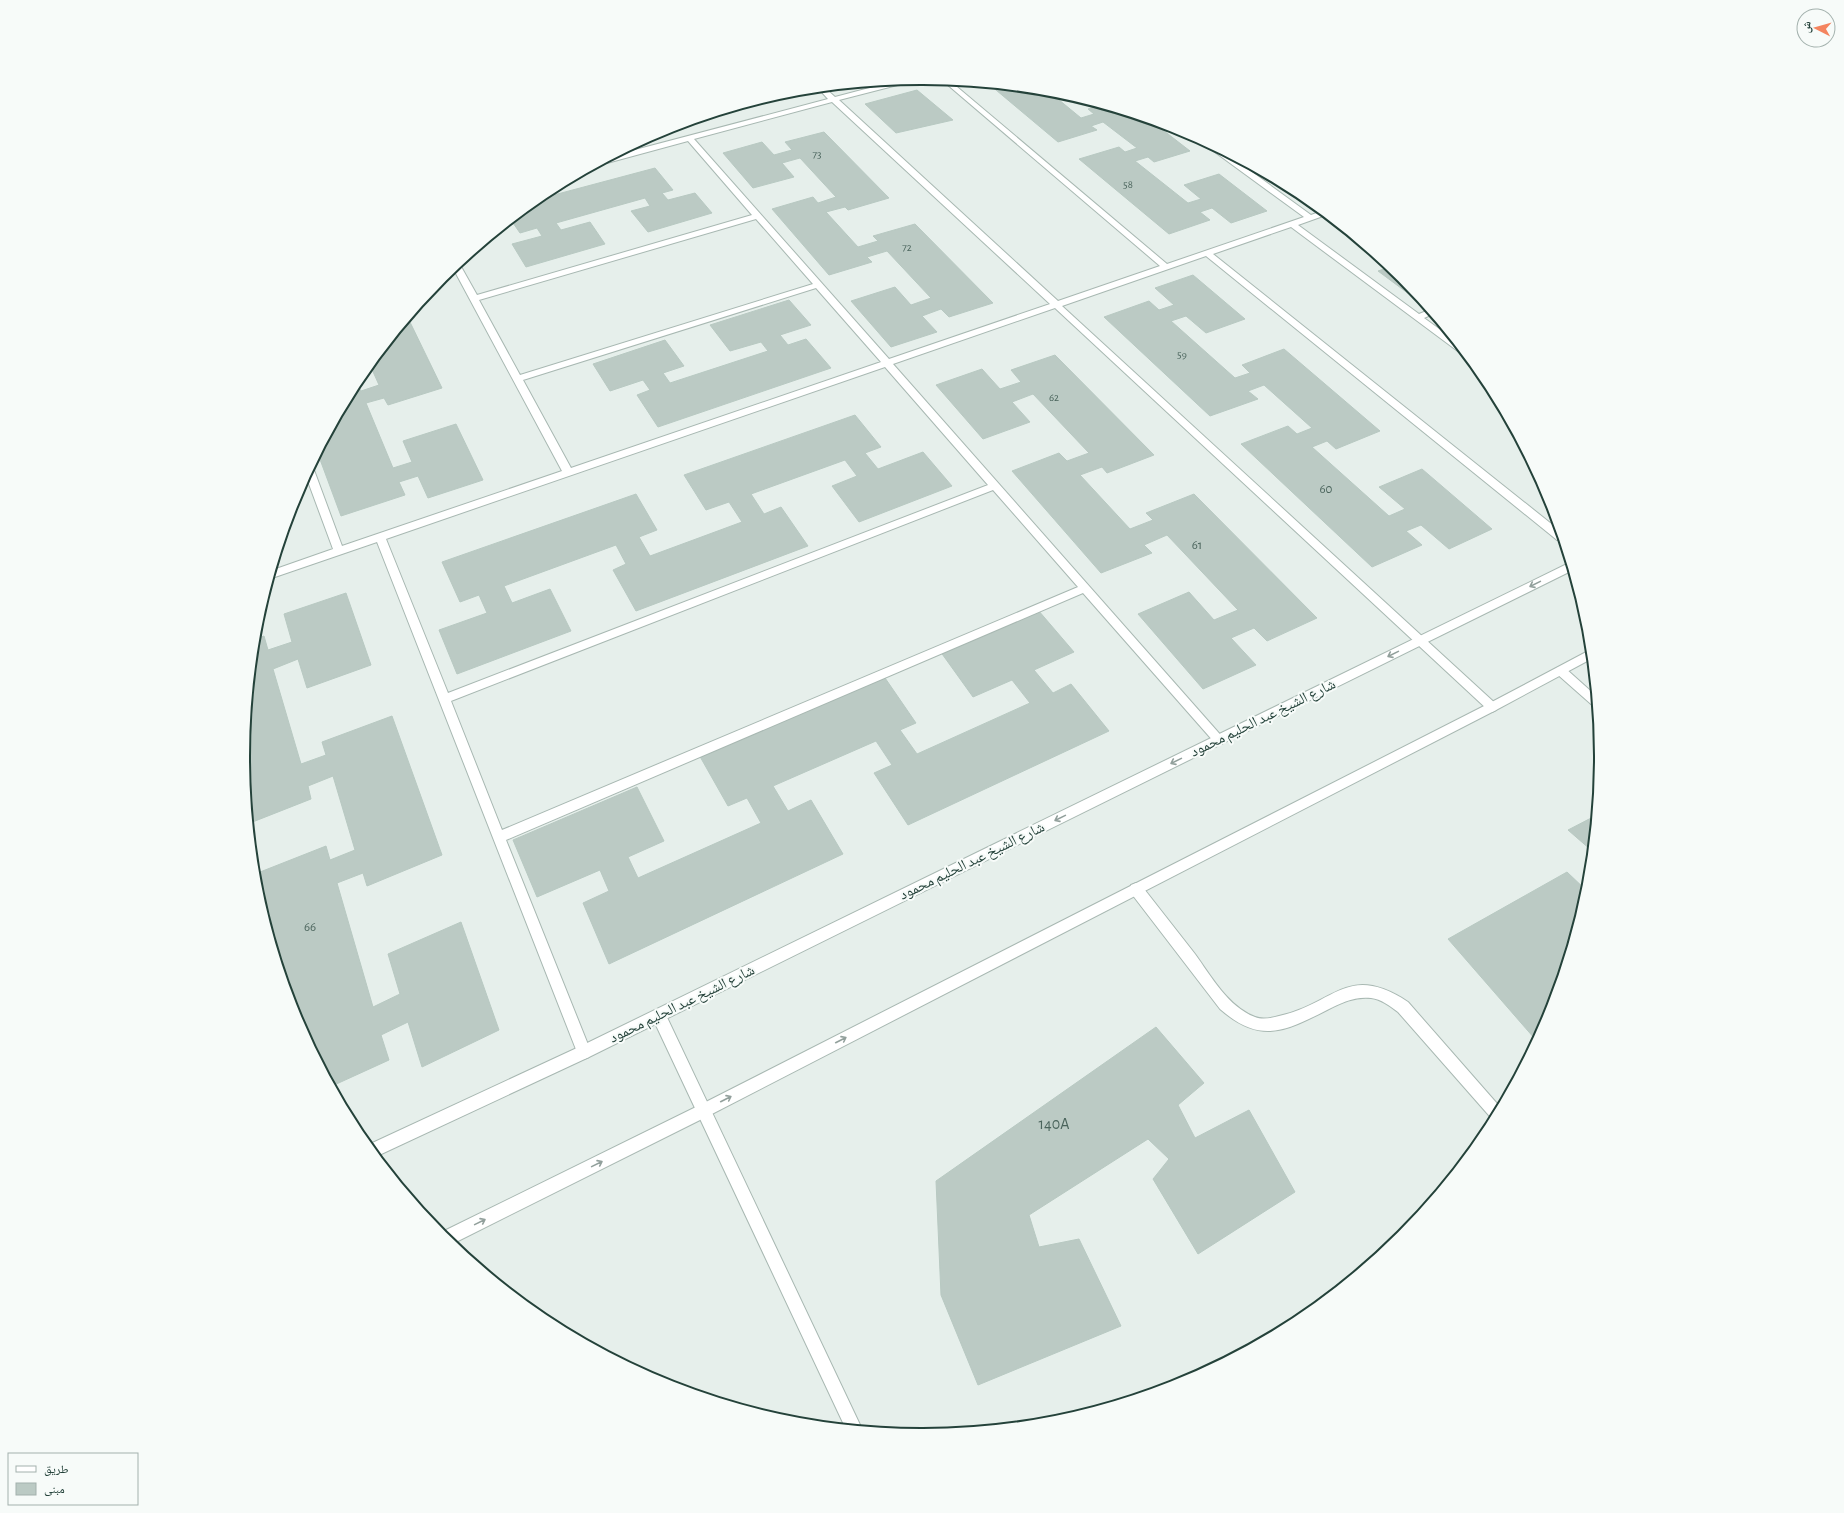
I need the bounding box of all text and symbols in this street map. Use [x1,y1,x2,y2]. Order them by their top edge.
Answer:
north arrow [1796,8,1836,48]
text: ش [1800,20,1815,34]
house number: 73 [812,149,822,160]
house number: 58 [1123,179,1133,190]
house number: 72 [902,242,912,253]
house number: 59 [1177,349,1187,360]
house number: 62 [1049,392,1059,403]
house number: 60 [1320,483,1333,496]
house number: 61 [1192,539,1202,552]
one-way arrow [1529,581,1541,589]
one-way arrow [1388,651,1400,658]
street label: شارع الشيخ عبد الحليم محمود [1188,676,1339,762]
one-way arrow [1171,758,1183,765]
one-way arrow [1054,815,1066,822]
street label: شارع الشيخ عبد الحليم محمود [897,819,1048,905]
house number: 66 [304,921,316,934]
street label: شارع الشيخ عبد الحليم محمود [607,962,758,1048]
one-way arrow [835,1036,847,1043]
one-way arrow [719,1095,731,1102]
house number: 140A [1039,1116,1069,1132]
one-way arrow [591,1160,603,1167]
one-way arrow [474,1217,486,1225]
legend [8,1453,138,1505]
text: طريق [44,1463,69,1476]
text: مبنى [44,1483,65,1496]

